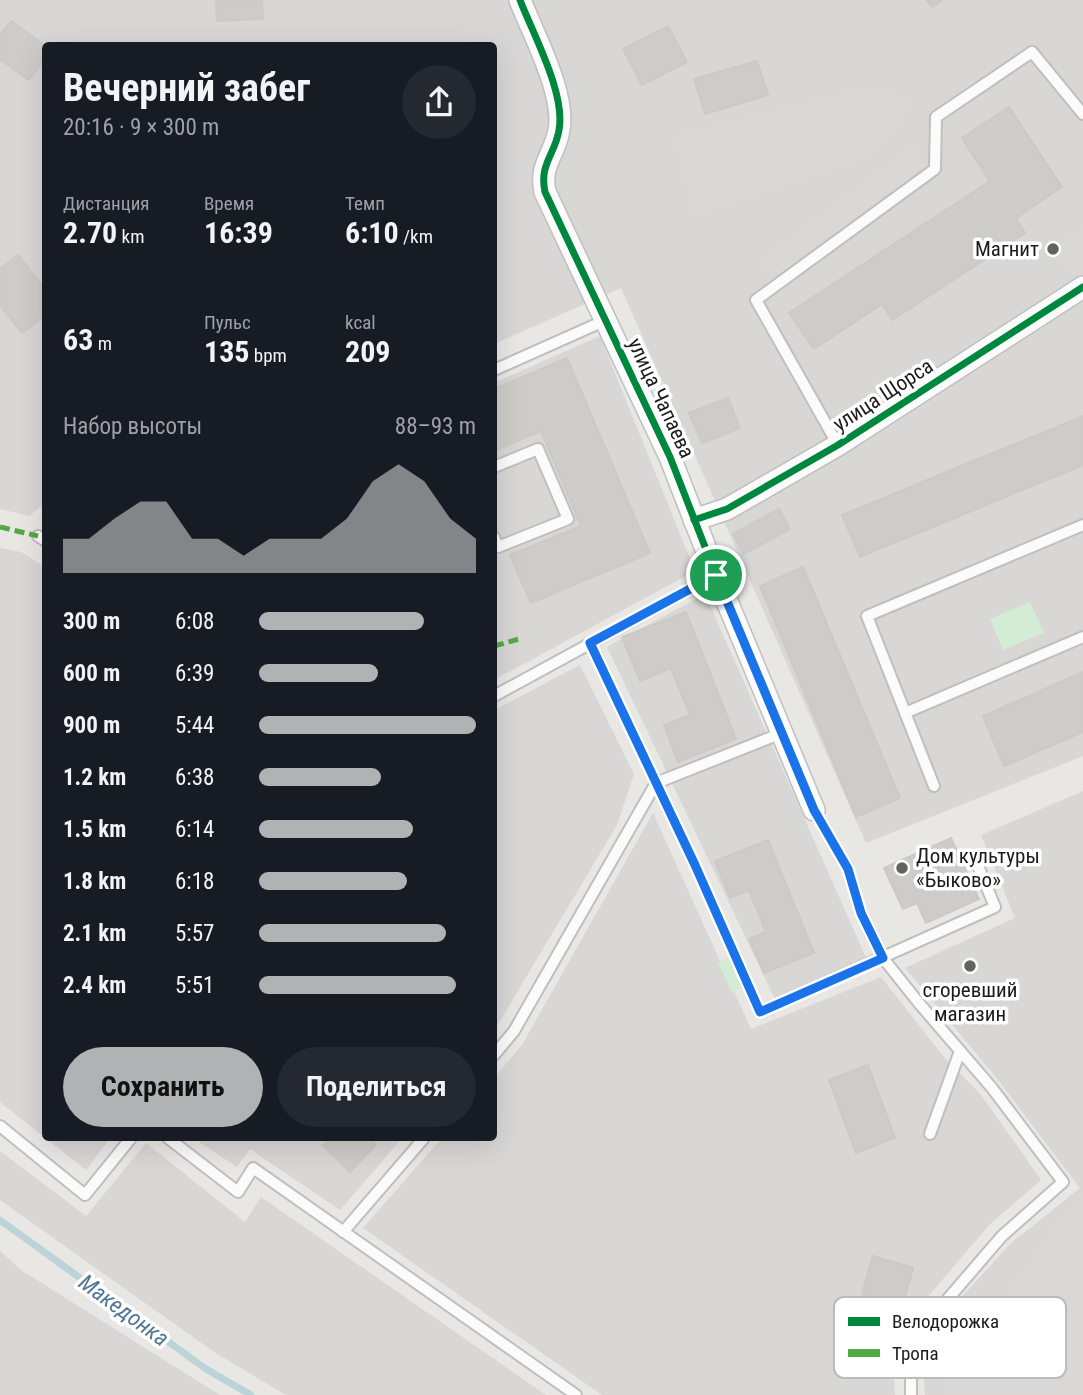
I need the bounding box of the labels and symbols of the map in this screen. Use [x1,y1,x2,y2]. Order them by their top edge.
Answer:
place label: Магнит [975,237,1039,261]
marker: Магнит [1045,241,1061,257]
street label: улица Чапаева [623,334,699,462]
street label: улица Щорса [829,354,937,436]
pin [686,545,746,605]
place label: Дом культуры «Быково» [916,844,1040,892]
marker: Дом культуры «Быково» [894,860,910,876]
marker: сгоревший магазин [962,958,978,974]
place label: сгоревший магазин [923,978,1017,1026]
water label: Македонка [74,1269,174,1352]
legend [834,1297,1066,1378]
text: Велодорожка [892,1310,999,1333]
text: Тропа [892,1342,939,1365]

